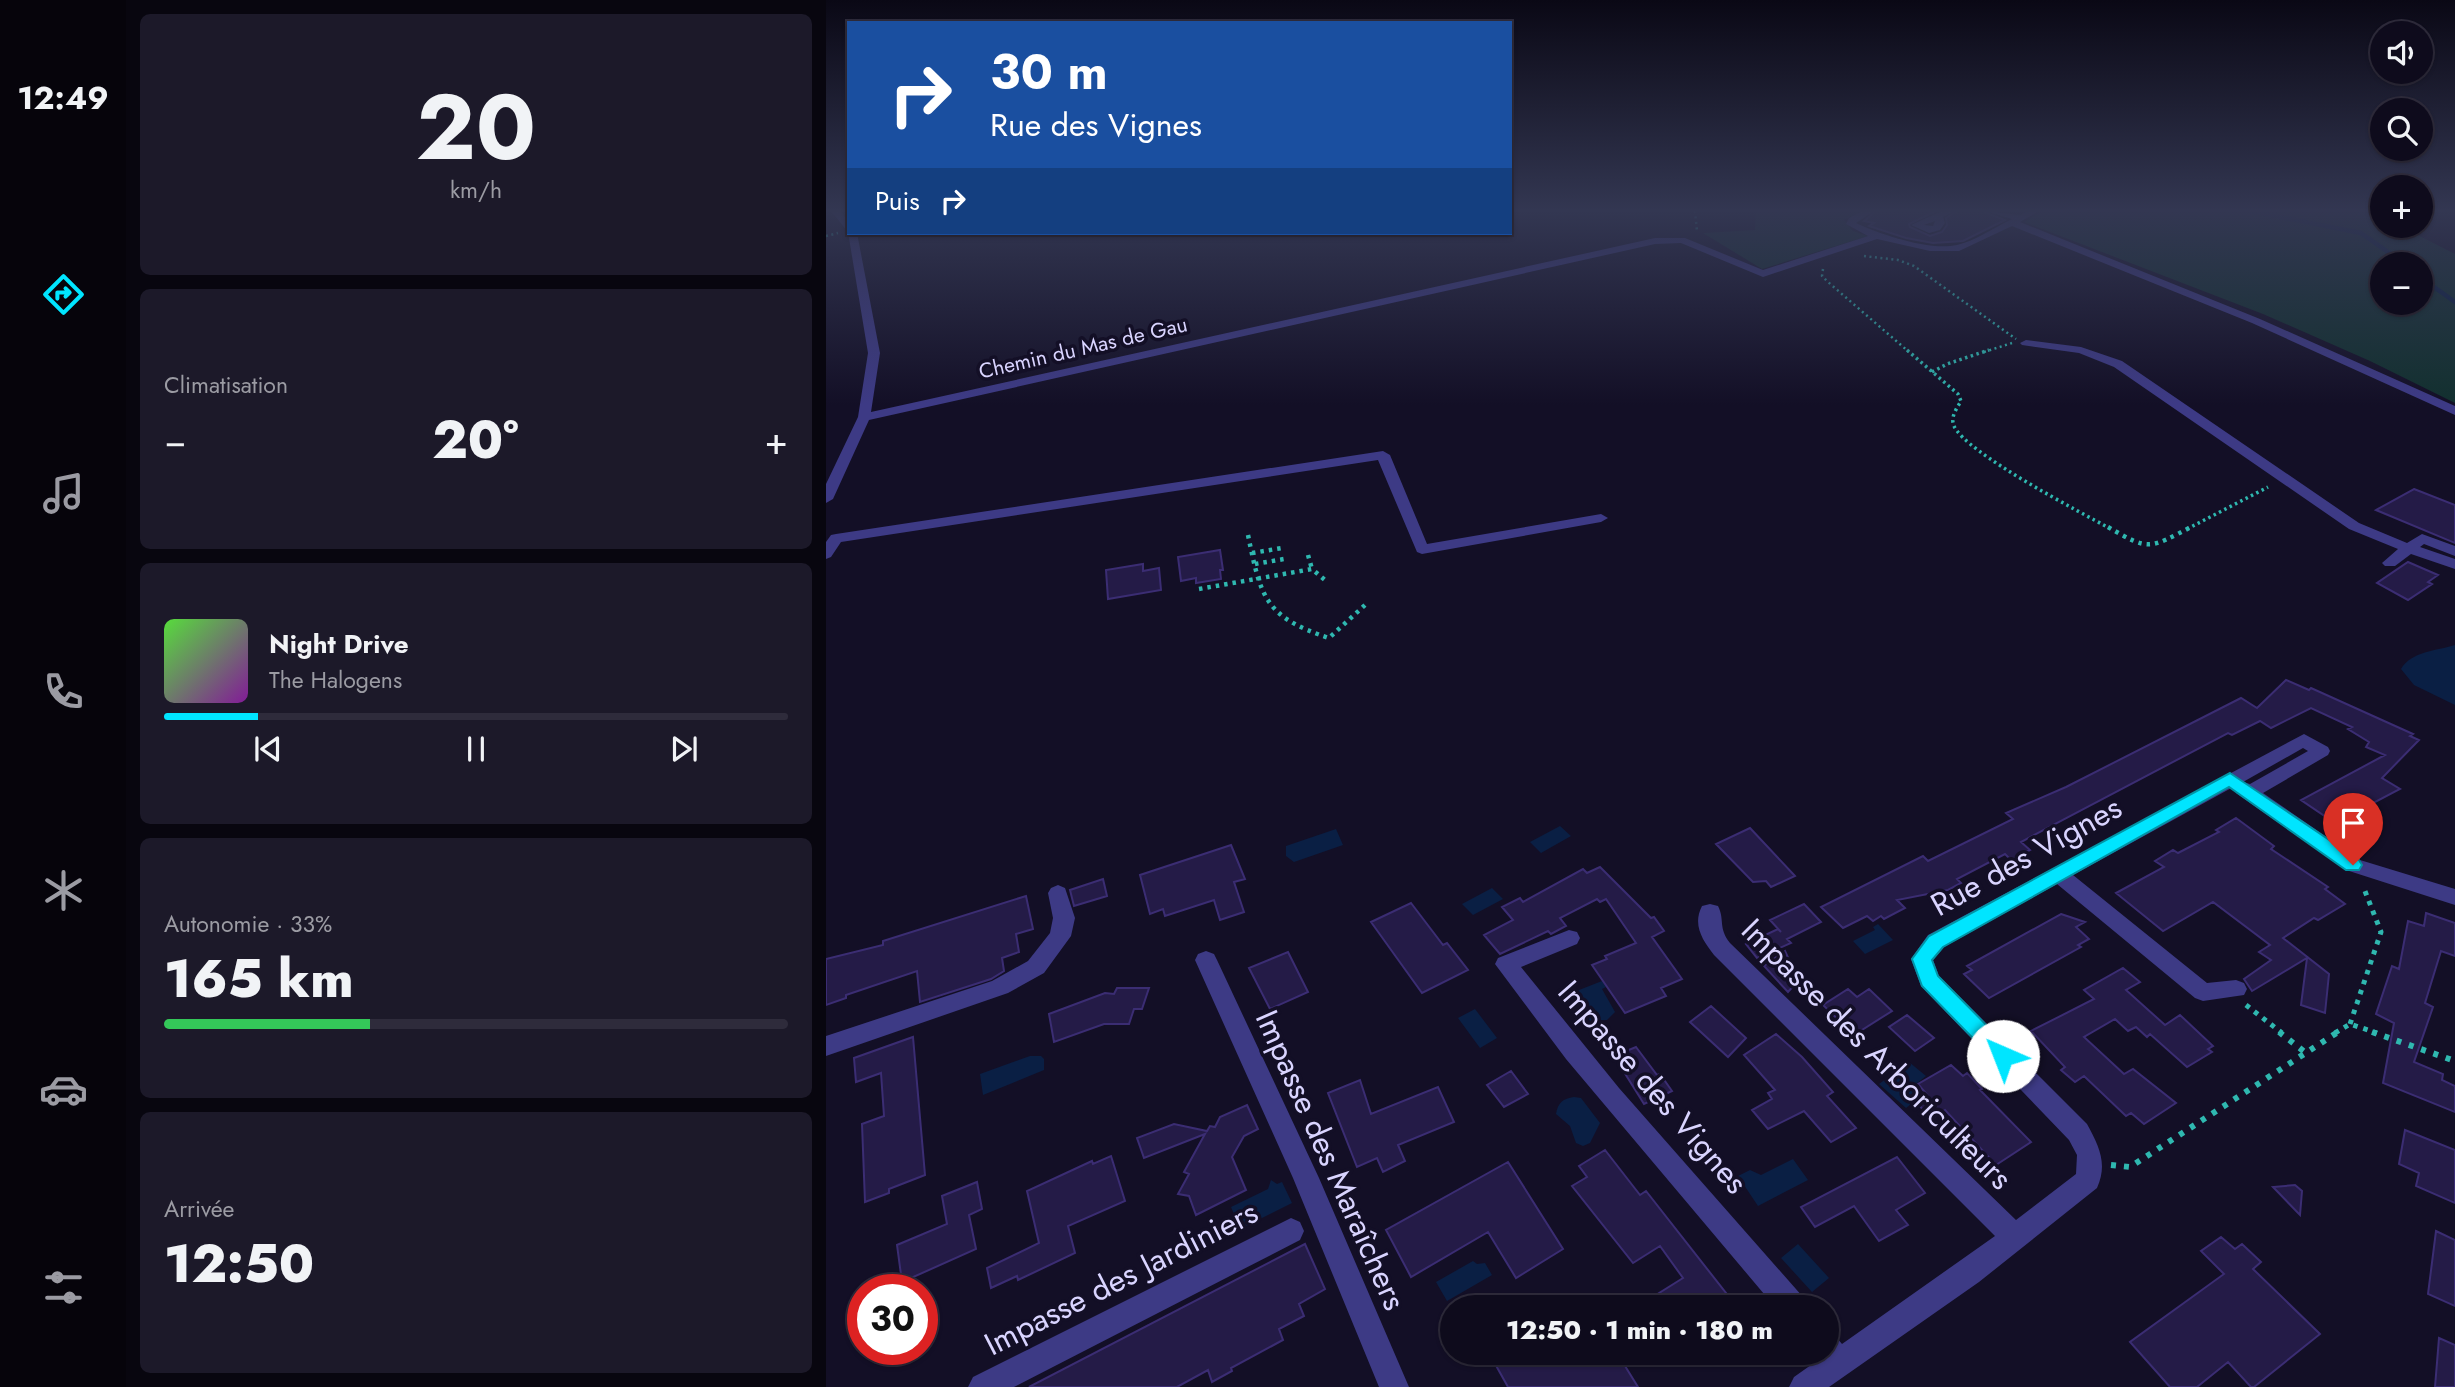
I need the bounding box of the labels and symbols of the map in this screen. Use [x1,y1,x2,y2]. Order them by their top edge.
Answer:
street label: Chemin du Mas de Gau [976,309,1190,387]
street label: Rue des Vignes [1922,785,2130,927]
pin [2323,793,2383,865]
street label: Impasse des Arboriculteurs [1731,908,2023,1200]
street label: Impasse des Vignes [1547,970,1759,1204]
street label: Impasse des Maraîchers [1244,1003,1418,1317]
position arrow [1966,1019,2040,1093]
street label: Impasse des Jardiniers [976,1189,1266,1367]
speed limit sign: 30 [847,1274,938,1365]

